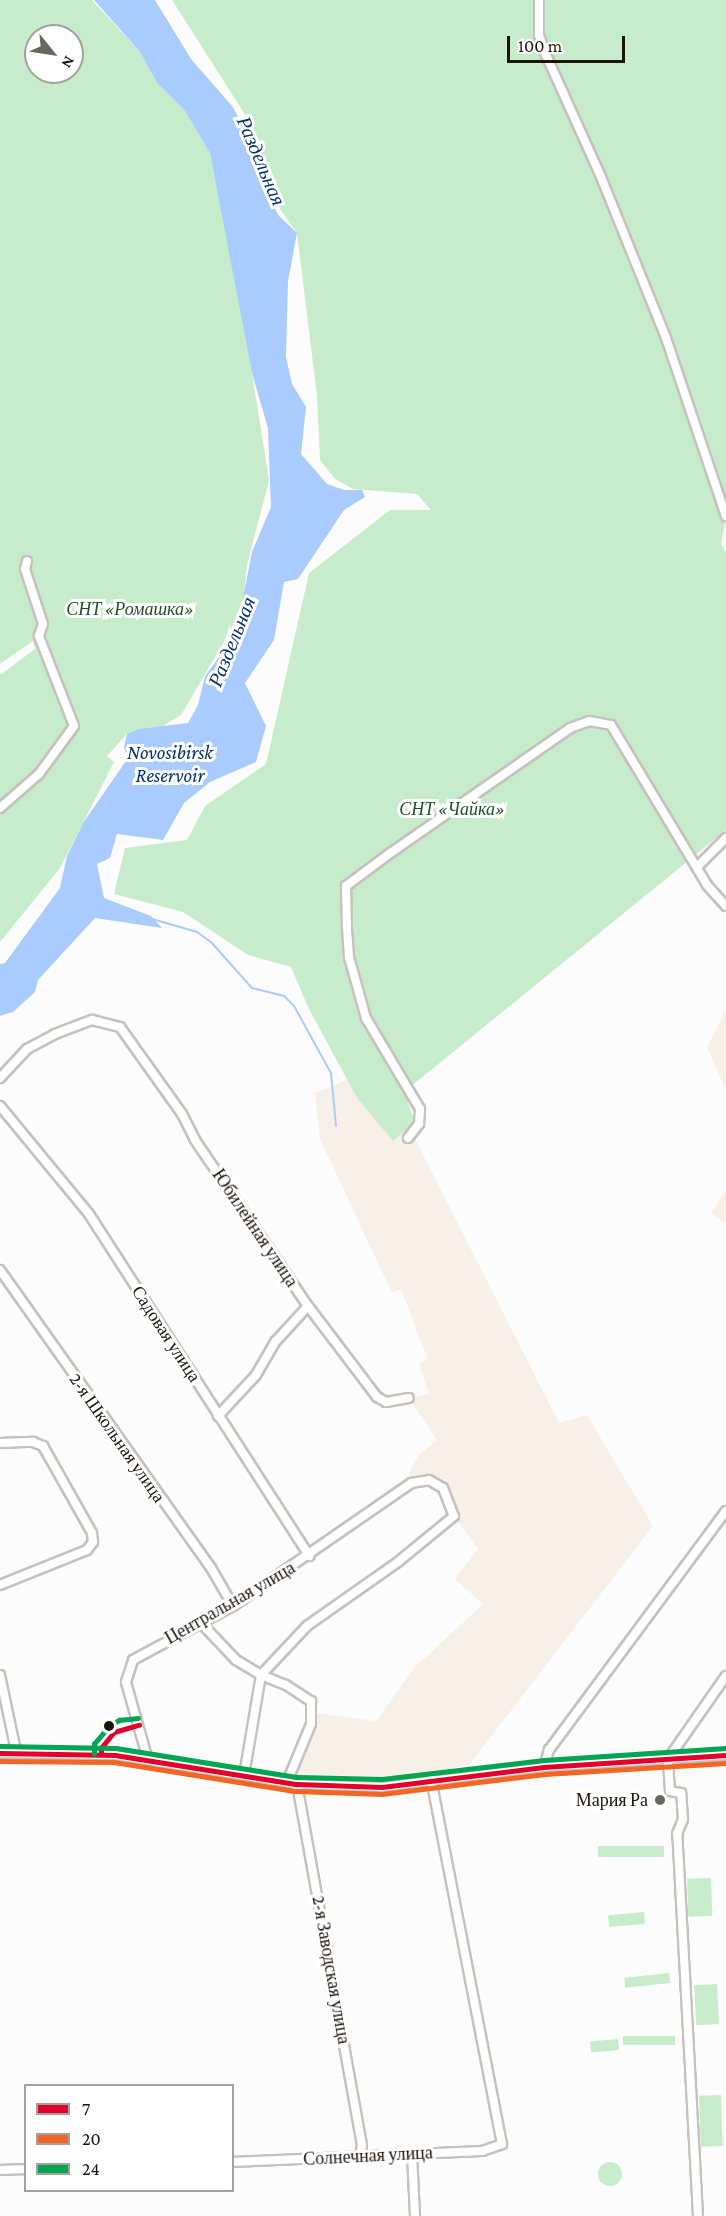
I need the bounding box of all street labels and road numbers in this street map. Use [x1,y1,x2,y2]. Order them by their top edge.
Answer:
street label: Юбилейная улица [208,1165,302,1291]
street label: Садовая улица [127,1282,205,1386]
street label: 2-я Школьная улица [64,1369,170,1507]
street label: Центральная улица [161,1557,299,1649]
street label: 2-я Заводская улица [307,1894,355,2046]
street label: Солнечная улица [303,2142,433,2170]

